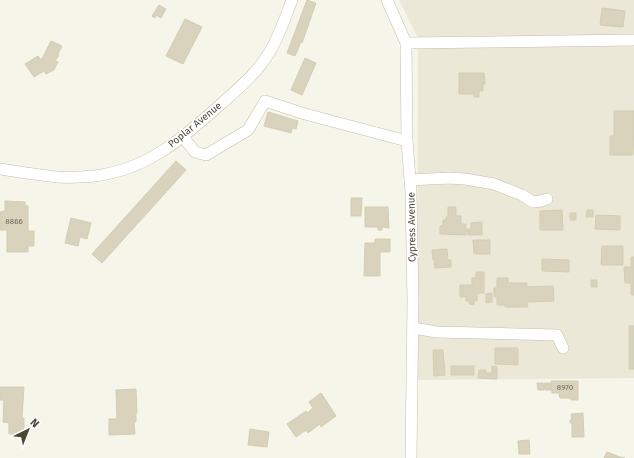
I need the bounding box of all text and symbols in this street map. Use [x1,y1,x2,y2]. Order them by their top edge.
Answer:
street label: Poplar Avenue [166,100,224,150]
street label: Cypress Avenue [405,192,419,262]
house number: 8866 [5,217,23,226]
house number: 8970 [557,383,574,392]
north arrow [8,410,48,450]
text: N [27,416,42,430]

